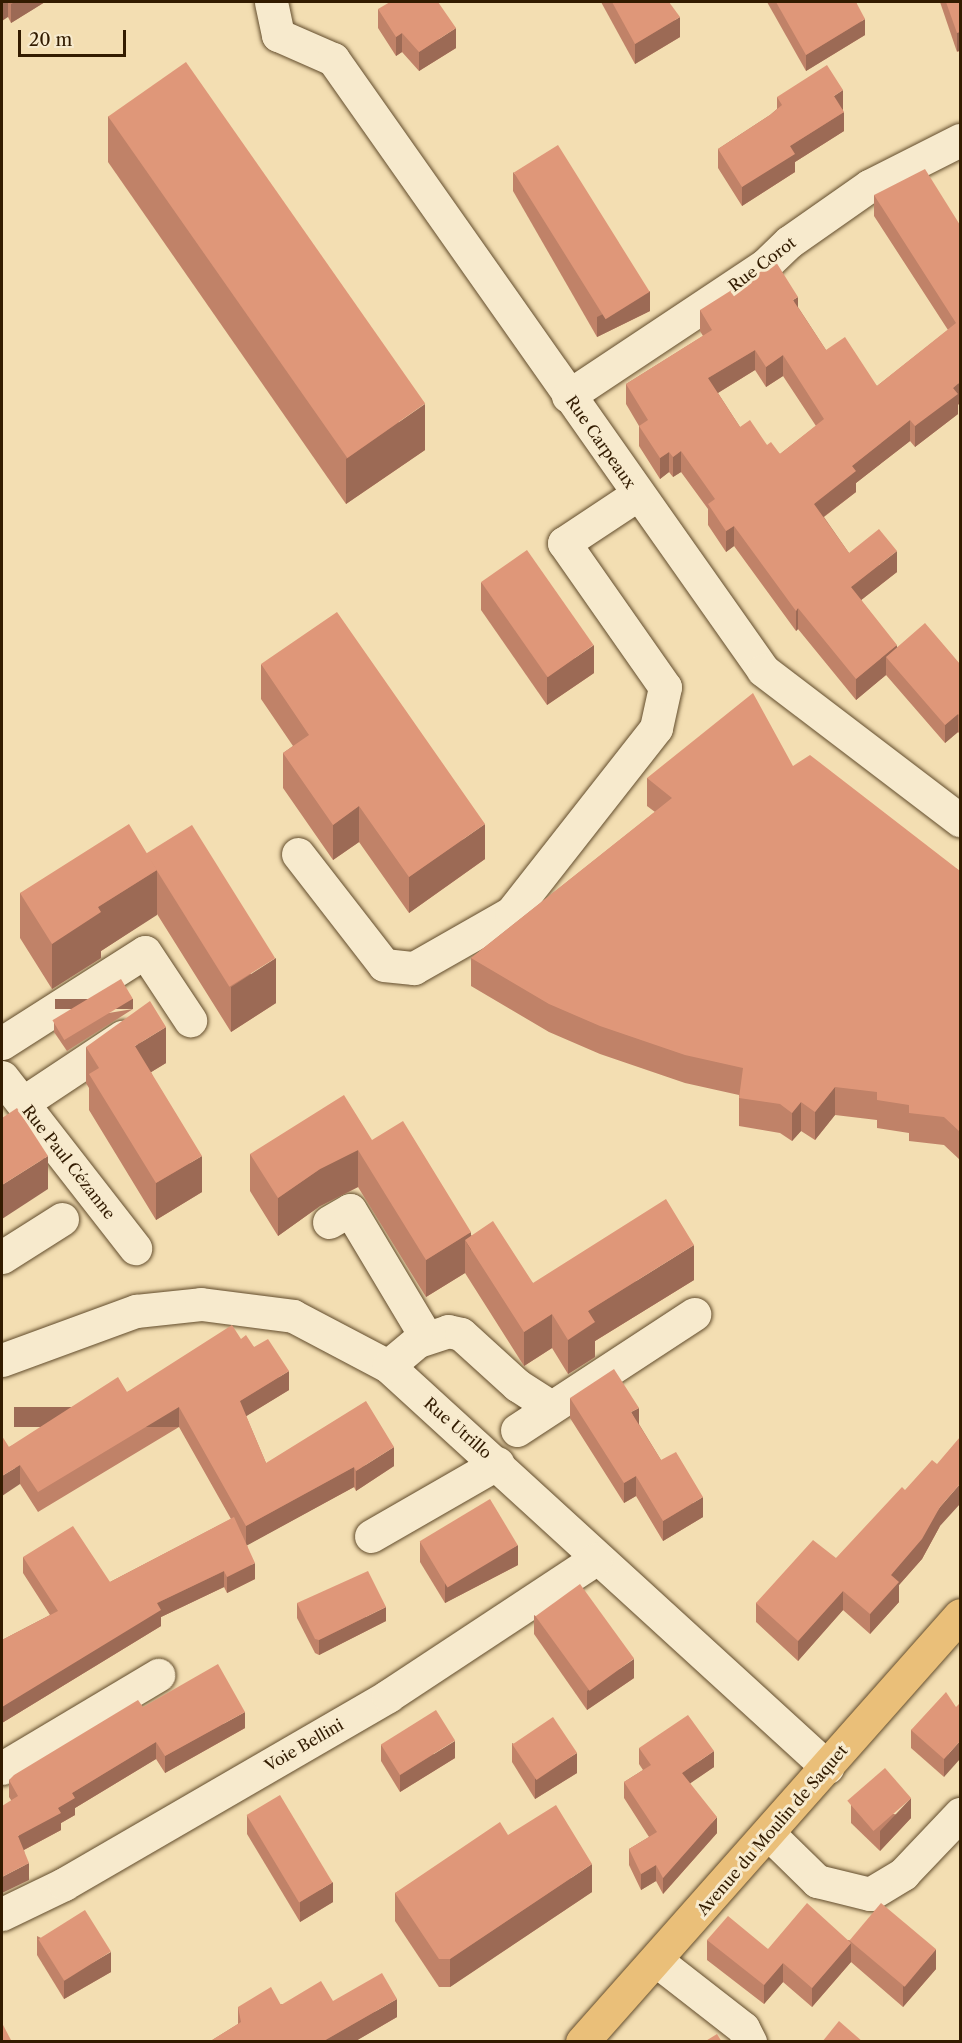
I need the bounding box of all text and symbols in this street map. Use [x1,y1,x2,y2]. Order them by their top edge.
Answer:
scale bar [21,18,129,56]
text: 20 m [29,29,72,51]
street label: Rue Corot [725,233,799,295]
street label: Rue Carpeaux [562,392,640,492]
street label: Rue Paul Cézanne [19,1101,119,1223]
street label: Rue Utrillo [420,1393,496,1463]
street label: Voie Bellini [261,1715,347,1775]
street label: Avenue du Moulin de Saquet [693,1741,851,1919]

